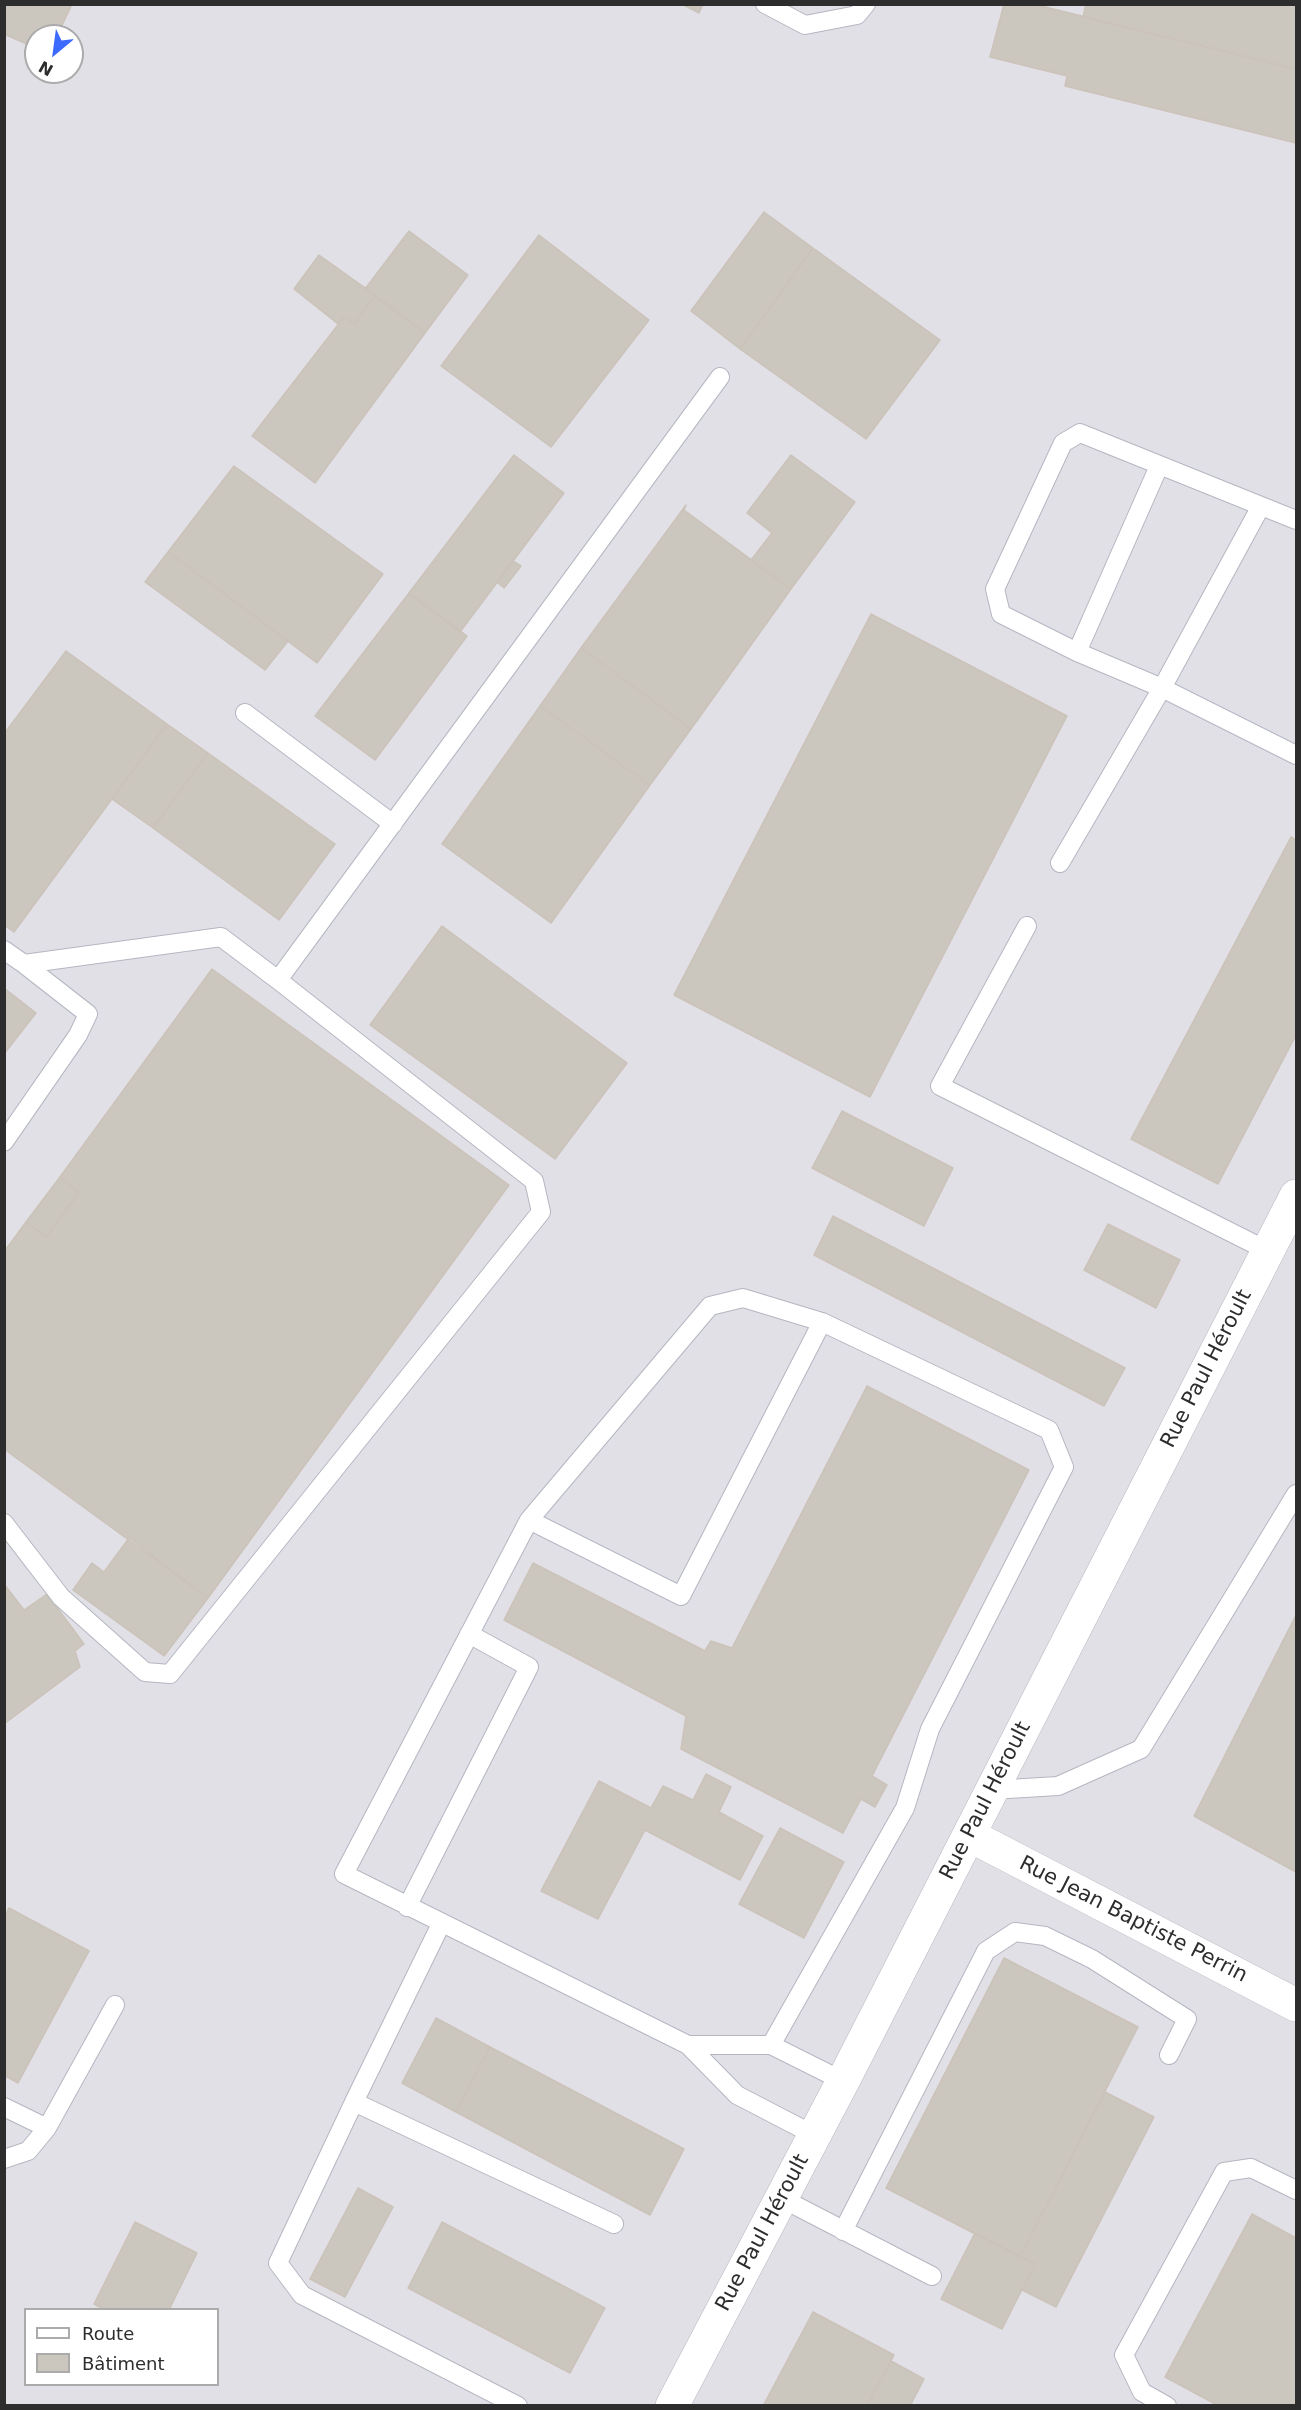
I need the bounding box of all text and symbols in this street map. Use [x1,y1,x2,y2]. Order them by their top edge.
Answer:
north arrow [24,24,84,84]
text: N [36,57,56,80]
street label: Rue Paul Héroult [1156,1286,1258,1452]
street label: Rue Paul Héroult [935,1718,1037,1884]
street label: Rue Jean Baptiste Perrin [1015,1851,1251,1989]
street label: Rue Paul Héroult [711,2150,815,2316]
legend [24,2308,219,2386]
text: Route [82,2323,134,2344]
text: Bâtiment [82,2353,165,2374]

